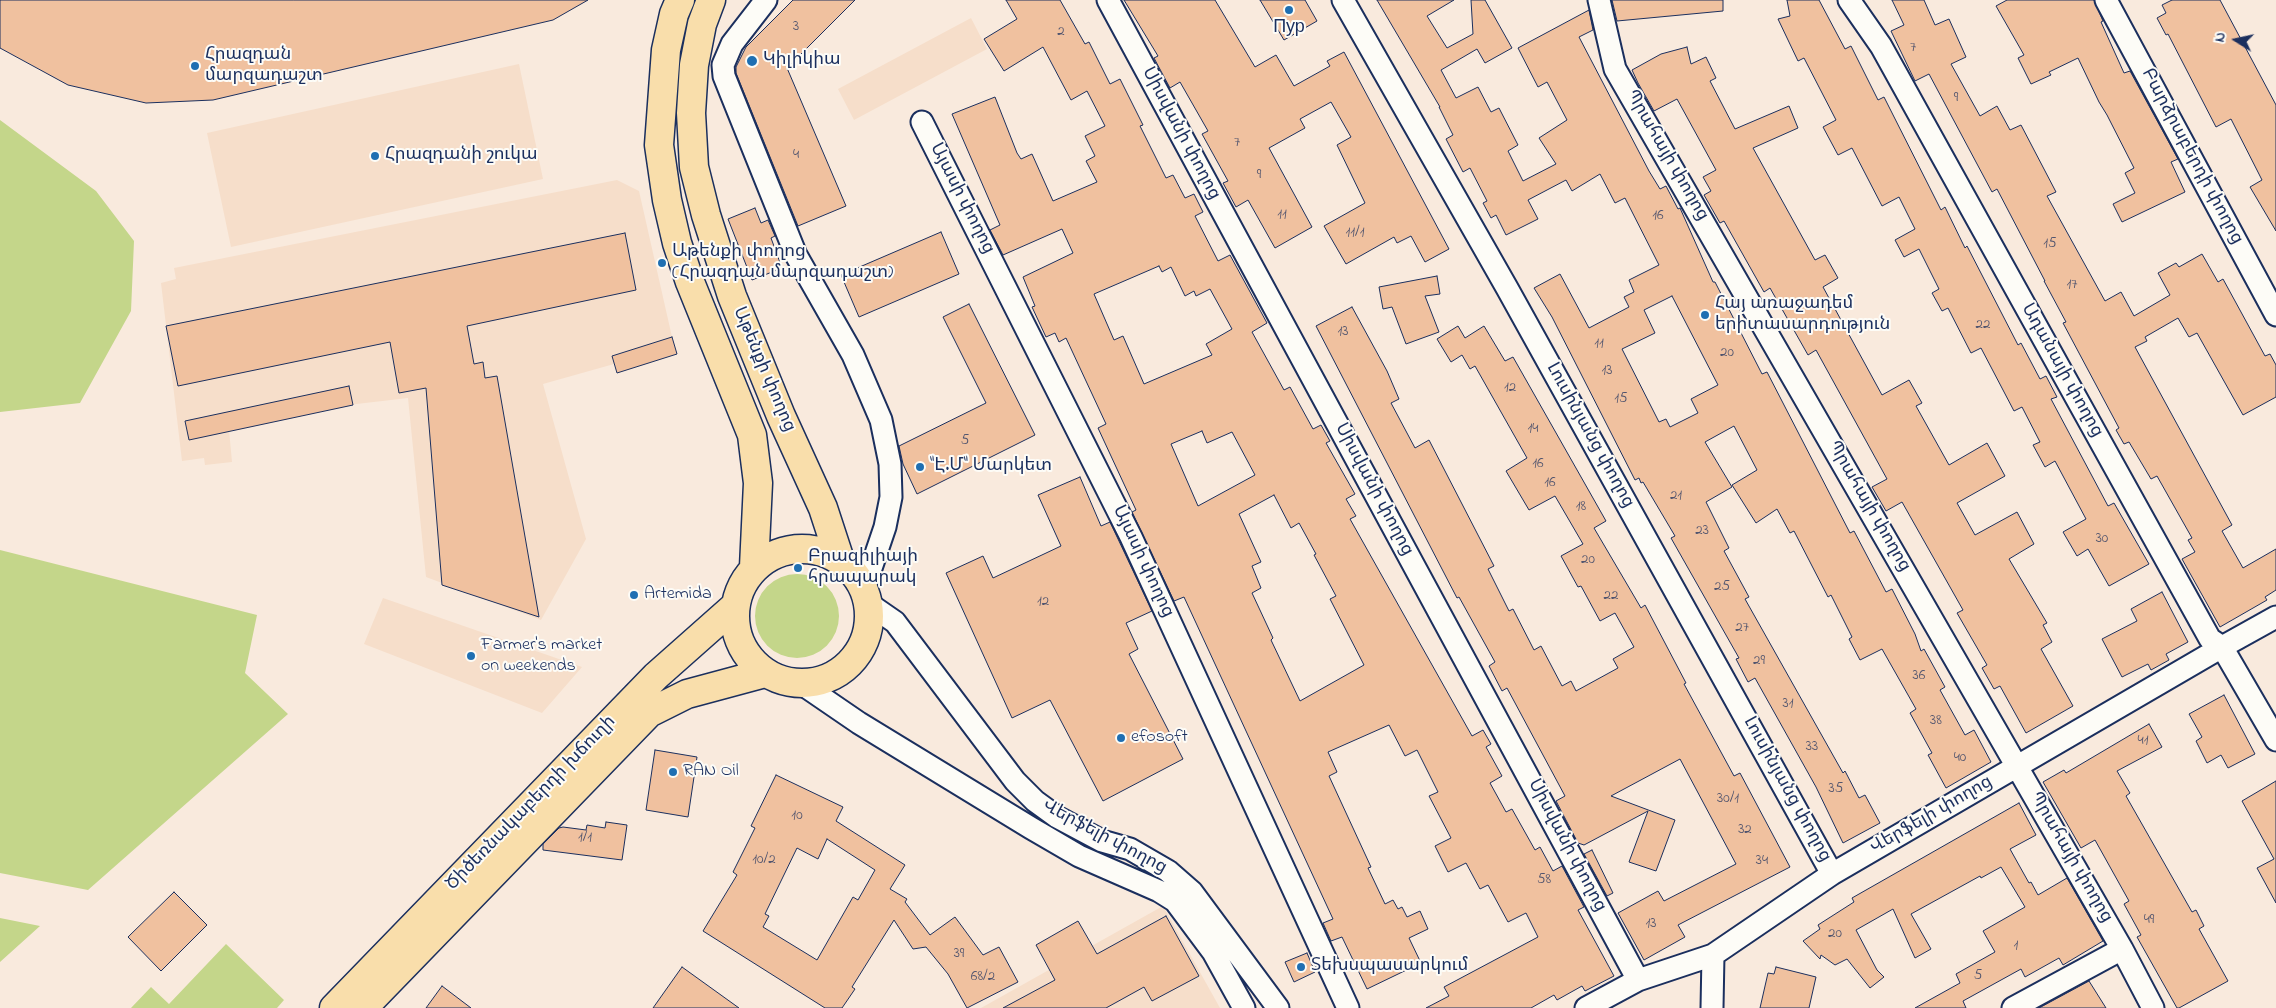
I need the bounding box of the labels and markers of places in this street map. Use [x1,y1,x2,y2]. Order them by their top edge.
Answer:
marker: Пур [1283,4,1295,16]
place label: Пур [1273,18,1305,40]
place label: Հրազդան մարզադաշտ [205,45,323,88]
place label: Կիլիկիա [763,50,841,72]
marker: Կիլիկիա [745,54,759,68]
marker: Հրազդան մարզադաշտ [189,60,201,72]
place label: Հրազդանի շուկա [385,145,537,167]
marker: Հրազդանի շուկա [369,150,381,162]
place label: Աթենքի փողոց (Հրազդան մարզադաշտ) [672,242,893,284]
marker: Աթենքի փողոց (Հրազդան մարզադաշտ) [656,257,668,269]
place label: Հայ առաջադեմ երիտասարդություն [1715,294,1890,336]
marker: Հայ առաջադեմ երիտասարդություն [1699,309,1711,321]
place label: "Է.Մ" Մարկետ [930,456,1052,478]
marker: "Է.Մ" Մարկետ [914,461,926,473]
place label: Բրազիլիայի հրապարակ [808,547,918,590]
marker: Բրազիլիայի հրապարակ [792,562,804,574]
place label: Artemida [644,584,712,606]
marker: Artemida [628,589,640,601]
place label: Farmer's market on weekends [481,635,602,678]
marker: Farmer's market on weekends [465,650,477,662]
place label: efosoft [1131,727,1188,749]
marker: efosoft [1115,732,1127,744]
place label: RAN Oil [683,761,739,783]
marker: RAN Oil [667,766,679,778]
place label: Տեխսպասարկում [1311,956,1468,978]
marker: Տեխսպասարկում [1295,961,1307,973]

